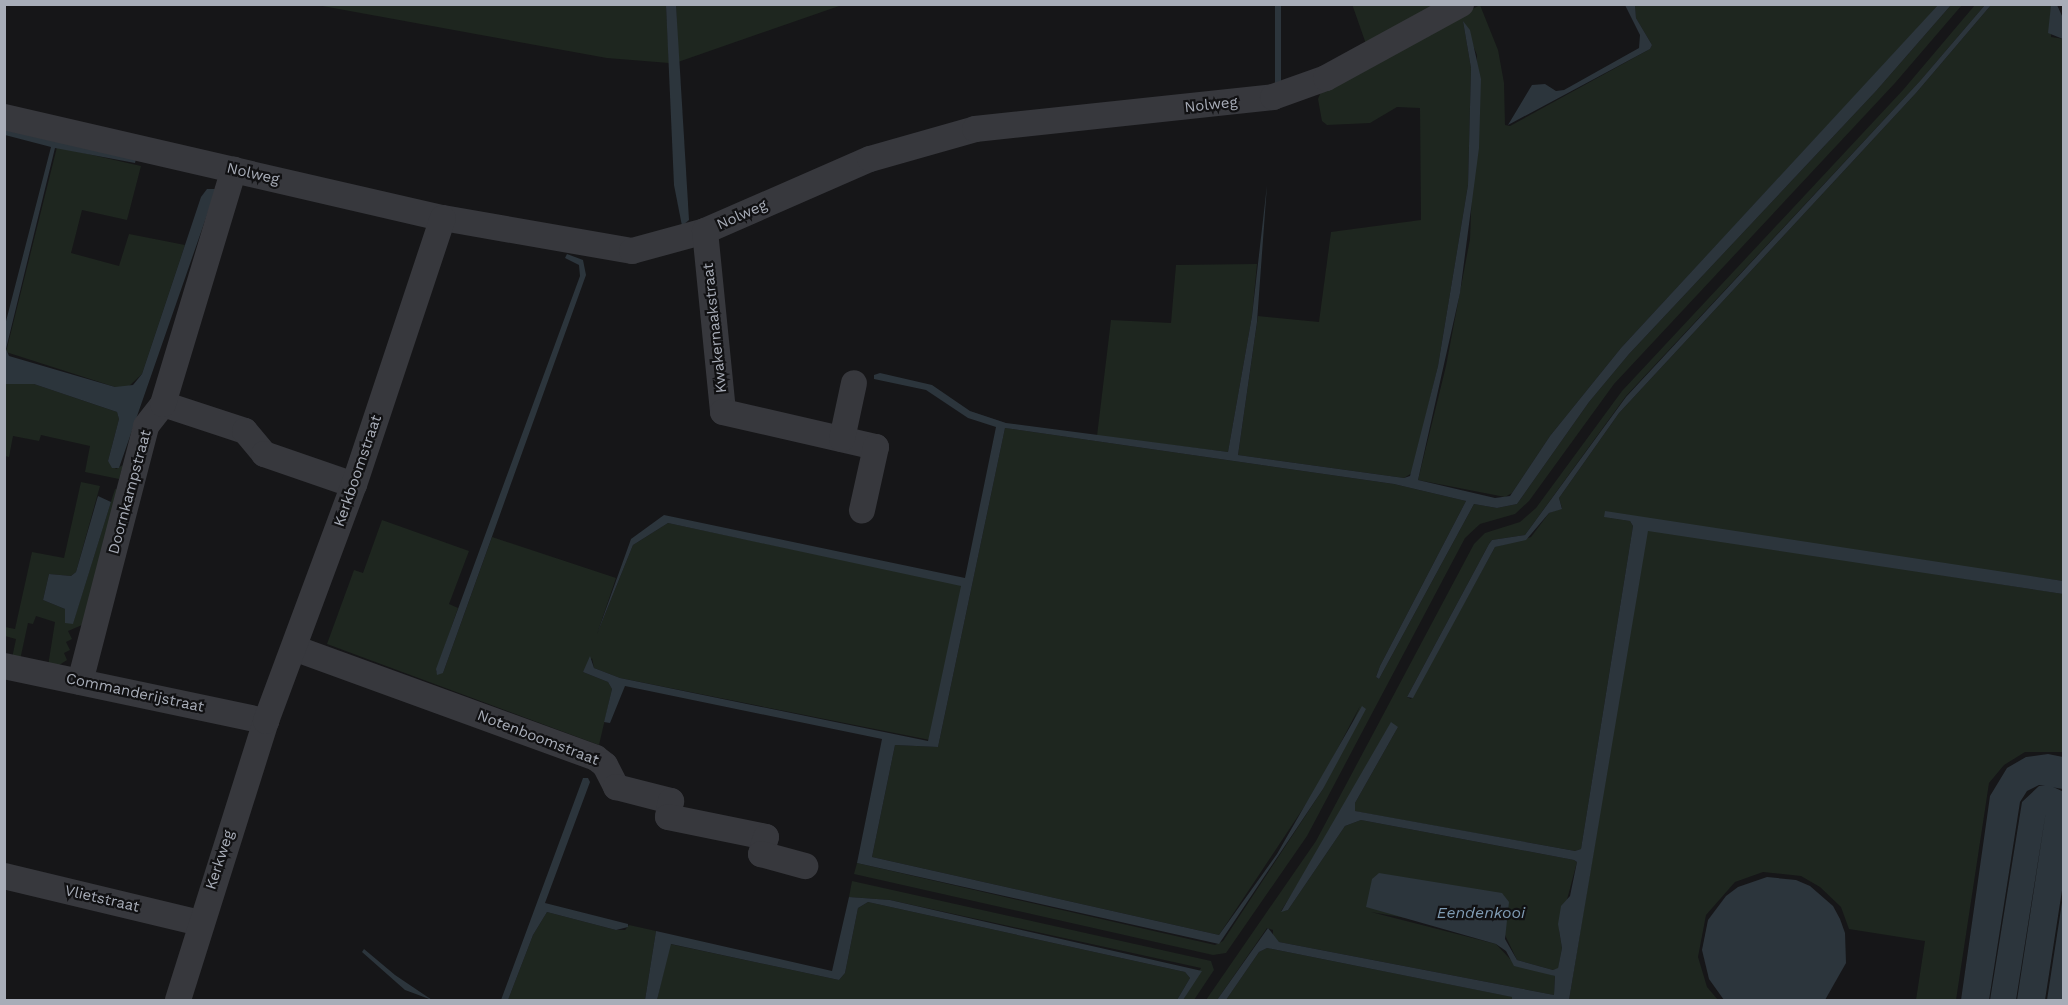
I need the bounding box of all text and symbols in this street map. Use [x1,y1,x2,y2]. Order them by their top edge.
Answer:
street label: Nolweg [1184,93,1238,117]
street label: Nolweg [225,159,281,189]
street label: Nolweg [714,196,770,234]
street label: Kwakernaakstraat [699,262,731,394]
street label: Kerkboomstraat [330,413,386,529]
street label: Doornkampstraat [105,428,155,556]
street label: Commanderijstraat [64,670,206,716]
street label: Notenboomstraat [475,707,601,769]
street label: Kerkweg [202,828,238,892]
street label: Vlietstraat [63,882,141,916]
water label: Eendenkooi [1437,903,1525,923]

